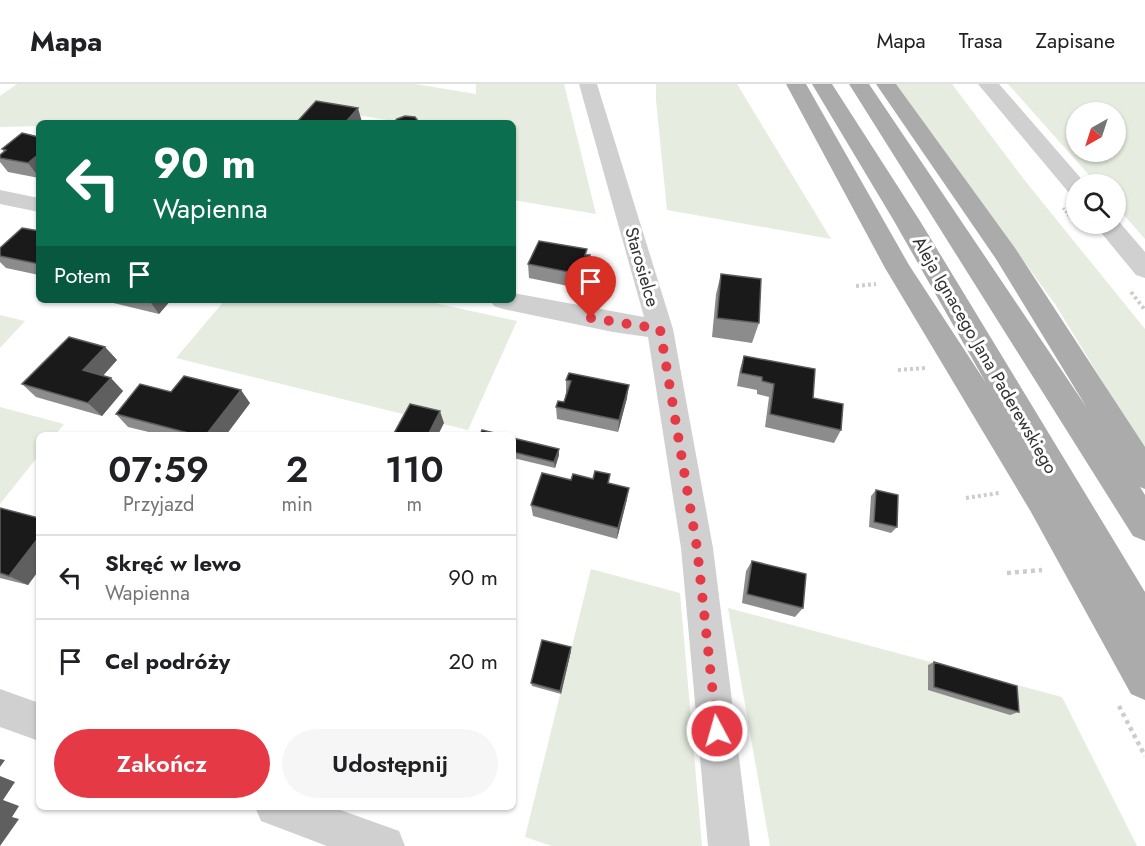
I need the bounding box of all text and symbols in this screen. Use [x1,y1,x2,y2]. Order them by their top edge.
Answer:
text: Mapa [30,21,102,62]
text: Mapa [876,26,926,56]
text: Trasa [959,26,1003,56]
text: Zapisane [1036,26,1115,56]
north arrow [1066,102,1126,162]
map controls [1066,102,1126,234]
text: 90 m [153,133,256,194]
icon: left [54,144,132,222]
button: search [1066,174,1126,234]
text: Wapienna [153,189,268,228]
street label: Starosielce [618,224,666,310]
street label: Aleja Ignacego Jana Paderewskiego [906,231,1064,479]
pin [565,256,616,318]
icon: arrive [123,258,156,291]
text: Potem [54,259,111,291]
icon: arrive [574,265,607,298]
text: 07:59 [108,443,209,495]
text: 2 [286,443,308,495]
text: 110 [385,443,444,495]
text: Przyjazd [123,490,194,519]
text: min [281,490,313,519]
text: m [407,490,422,519]
text: Skręć w lewo [105,547,241,579]
icon: left [54,561,87,594]
text: 90 m [448,561,498,593]
text: Wapienna [105,579,190,608]
icon: arrive [54,645,87,678]
text: Cel podróży [105,645,230,677]
text: 20 m [449,645,498,677]
position arrow [685,699,749,763]
button: Zakończ [54,729,270,798]
button: Udostępnij [282,729,498,798]

